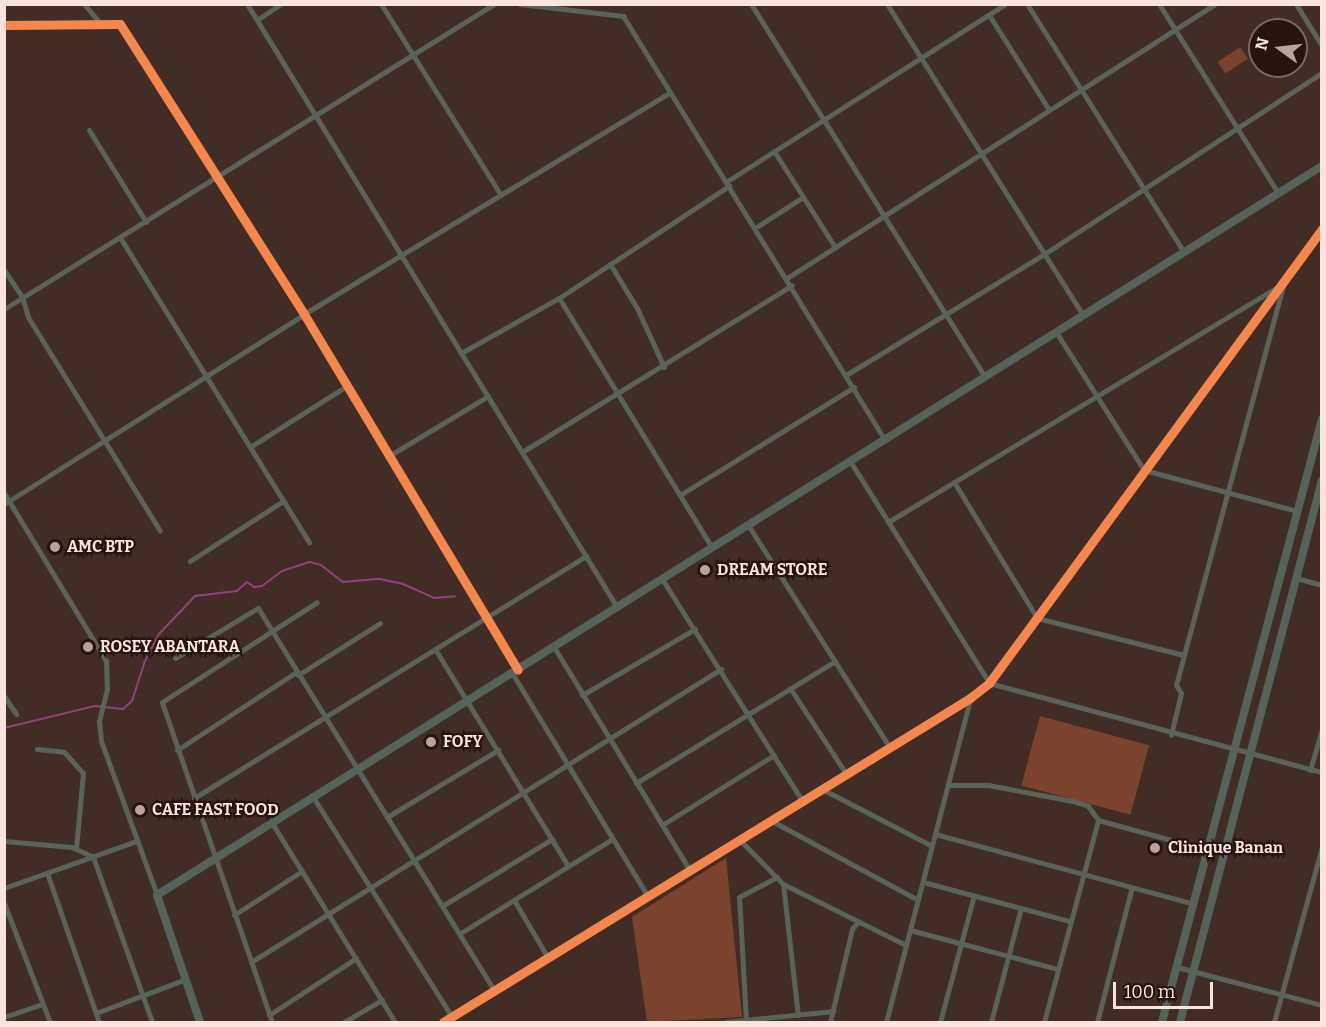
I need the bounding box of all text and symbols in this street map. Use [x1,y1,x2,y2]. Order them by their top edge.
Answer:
north arrow [1248,18,1308,78]
text: N [1251,35,1273,52]
place label: AMC BTP [67,537,134,557]
marker: AMC BTP [48,540,62,554]
place label: DREAM STORE [717,560,827,580]
marker: DREAM STORE [698,563,712,577]
place label: ROSEY ABANTARA [100,637,240,657]
marker: ROSEY ABANTARA [81,640,95,654]
place label: FOFY [443,732,483,752]
marker: FOFY [424,735,438,749]
place label: CAFE FAST FOOD [152,800,279,820]
marker: CAFE FAST FOOD [133,803,147,817]
place label: Clinique Banan [1168,838,1283,858]
marker: Clinique Banan [1146,839,1164,857]
scale bar [1116,970,1216,1008]
text: 100 m [1124,981,1175,1003]

